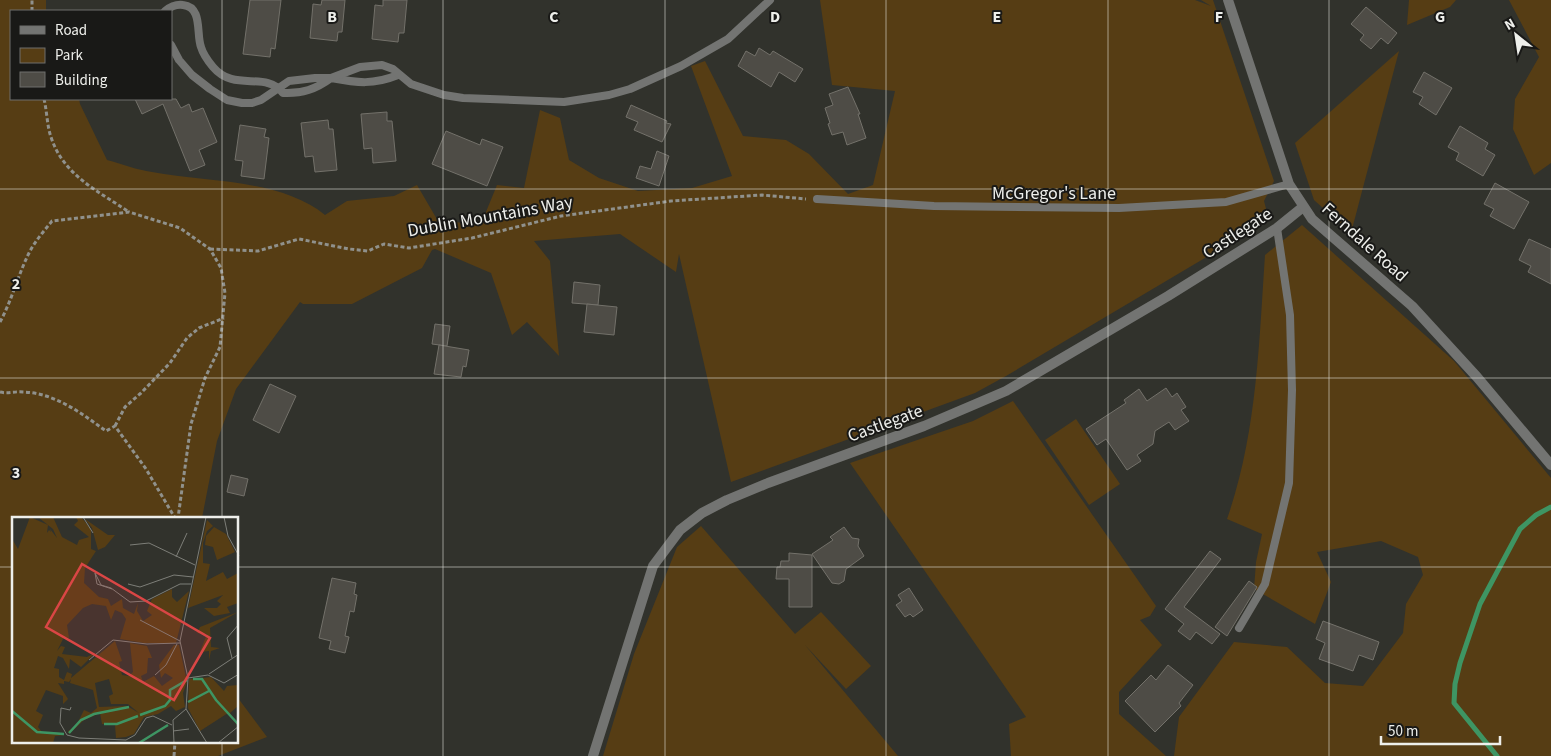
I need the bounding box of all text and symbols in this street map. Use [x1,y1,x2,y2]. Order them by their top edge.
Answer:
text: B [327,6,337,28]
text: C [549,6,559,28]
text: D [770,6,780,28]
text: E [993,6,1001,28]
text: F [1215,6,1223,28]
text: G [1435,6,1445,28]
legend [10,10,172,100]
north arrow [1491,10,1541,60]
text: N [1501,14,1519,36]
text: Road [55,20,87,41]
text: Park [55,45,84,66]
text: Building [55,70,108,91]
street label: McGregor's Lane [992,181,1116,206]
street label: Dublin Mountains Way [406,190,575,243]
street label: Ferndale Road [1316,197,1413,288]
street label: Castlegate [1198,202,1277,265]
text: 2 [12,273,20,295]
street label: Castlegate [844,398,926,449]
text: 3 [12,462,20,484]
inset map [12,517,239,744]
scale bar [1381,714,1500,746]
text: 50 m [1388,721,1418,742]

